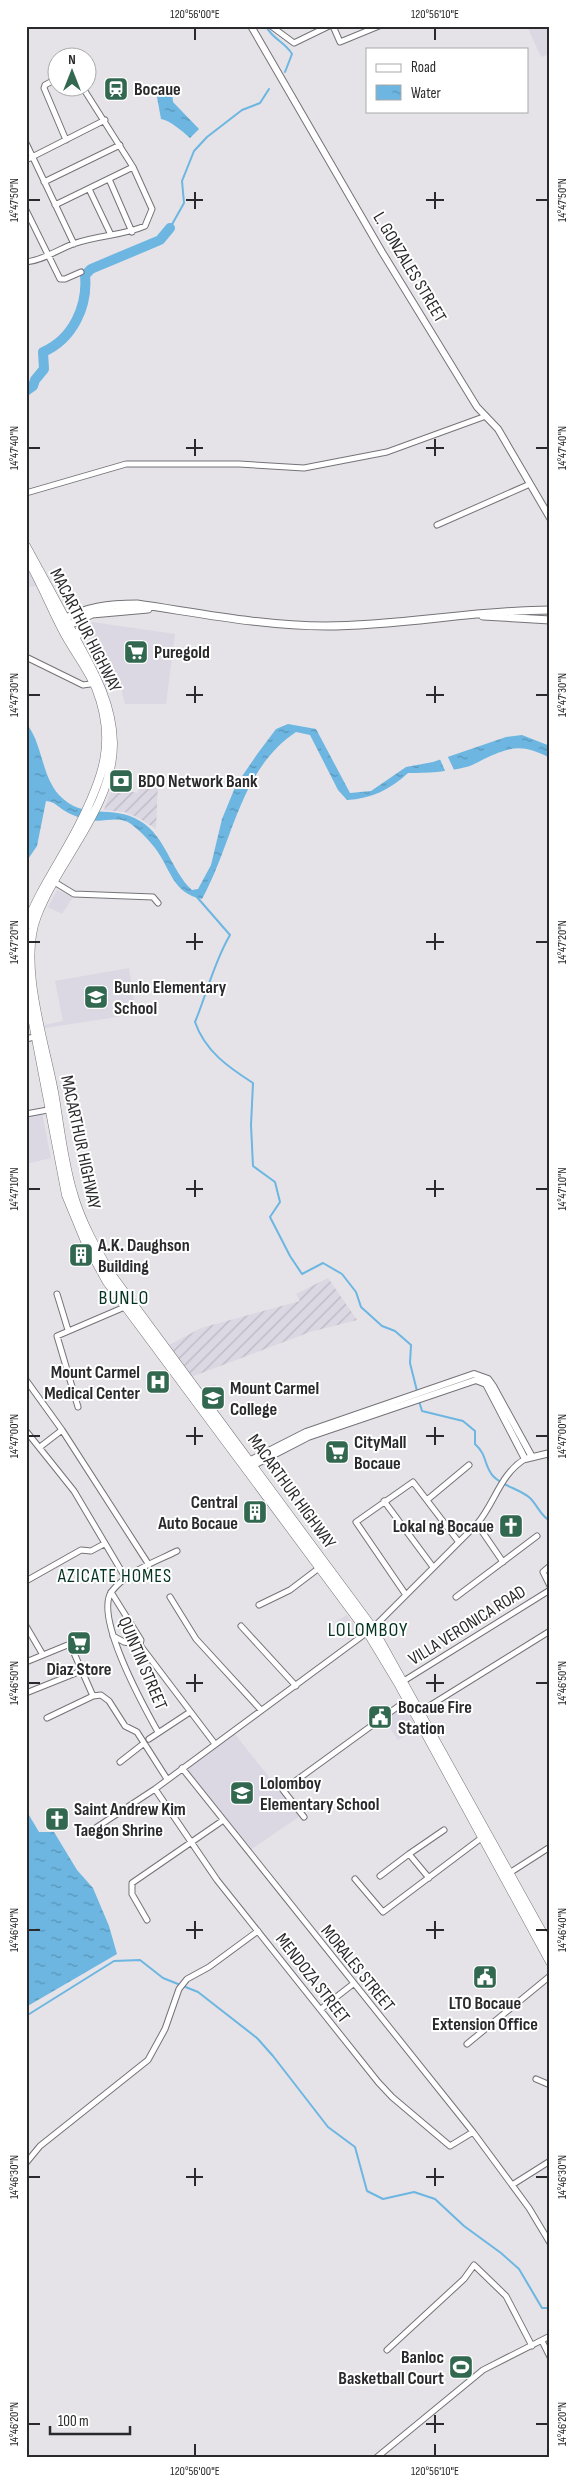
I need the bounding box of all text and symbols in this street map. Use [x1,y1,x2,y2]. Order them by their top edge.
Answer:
text: 120°56'00"E [170,7,220,22]
text: 120°56'10"E [411,7,459,22]
north arrow [48,48,98,98]
legend [366,48,528,112]
text: N [68,51,76,68]
text: Road [411,58,436,77]
station icon: Bocaue [103,76,129,102]
place label: Bocaue [134,79,181,100]
text: Water [411,84,442,103]
text: 14°47'50"N [7,178,22,222]
text: 14°47'50"N [555,178,570,222]
street label: L. GONZALES STREET [368,208,451,326]
text: 14°47'40"N [7,426,22,470]
text: 14°47'40"N [555,426,570,470]
street label: MACARTHUR HIGHWAY [45,565,126,696]
supermarket icon: Puregold [123,639,149,665]
place label: Puregold [154,642,210,663]
text: 14°47'30"N [7,673,22,717]
text: 14°47'30"N [555,673,570,717]
bank icon: BDO Network Bank [108,768,134,794]
place label: BDO Network Bank [138,771,258,792]
text: 14°47'20"N [7,920,22,964]
text: 14°47'20"N [555,920,570,964]
place label: Bunlo Elementary School [114,977,227,1019]
school or university icon: Bunlo Elementary School [83,984,109,1010]
street label: MACARTHUR HIGHWAY [56,1073,105,1211]
text: 14°47'10"N [7,1167,22,1211]
text: 14°47'10"N [555,1167,570,1211]
place label: A.K. Daughson Building [97,1235,190,1277]
building icon: A.K. Daughson Building [68,1242,94,1268]
district label: BUNLO [99,1286,149,1310]
place label: Mount Carmel Medical Center [44,1362,140,1404]
hospital icon: Mount Carmel Medical Center [145,1369,171,1395]
place label: Mount Carmel College [230,1378,319,1420]
school or university icon: Mount Carmel College [200,1385,226,1411]
text: 14°47'00"N [7,1414,22,1458]
text: 14°47'00"N [555,1414,570,1458]
street label: MACARTHUR HIGHWAY [243,1430,340,1553]
place label: CityMall Bocaue [354,1432,407,1474]
supermarket icon: CityMall Bocaue [324,1439,350,1465]
place label: Central Auto Bocaue [157,1492,238,1534]
building icon: Central Auto Bocaue [242,1499,268,1525]
church icon: Lokal ng Bocaue [498,1513,524,1539]
place label: Lokal ng Bocaue [393,1516,494,1537]
district label: AZICATE HOMES [57,1565,172,1588]
street label: VILLA VERONICA ROAD [405,1581,530,1670]
street label: QUINTIN STREET [114,1614,172,1713]
district label: LOLOMBOY [328,1618,408,1642]
supermarket icon: Diaz Store [66,1630,92,1656]
place label: Diaz Store [47,1659,111,1680]
text: 14°46'50"N [7,1661,22,1705]
text: 14°46'50"N [555,1661,570,1705]
place label: Bocaue Fire Station [398,1697,472,1739]
public building icon: Bocaue Fire Station [367,1704,393,1730]
place label: Lolomboy Elementary School [260,1773,379,1815]
school or university icon: Lolomboy Elementary School [229,1780,255,1806]
place label: Saint Andrew Kim Taegon Shrine [74,1799,186,1841]
church icon: Saint Andrew Kim Taegon Shrine [44,1806,70,1832]
text: 14°46'40"N [7,1908,22,1952]
text: 14°46'40"N [555,1908,570,1952]
street label: MORALES STREET [316,1921,399,2016]
street label: MENDOZA STREET [271,1929,354,2027]
public building icon: LTO Bocaue Extension Office [472,1964,498,1990]
place label: LTO Bocaue Extension Office [432,1993,538,2035]
text: 14°46'30"N [7,2155,22,2199]
text: 14°46'30"N [555,2155,570,2199]
place label: Banloc Basketball Court [338,2347,444,2389]
sports icon: Banloc Basketball Court [448,2354,474,2380]
text: 14°46'20"N [7,2402,22,2446]
text: 14°46'20"N [555,2402,570,2446]
scale bar [50,2404,130,2436]
text: 100 m [58,2412,89,2431]
text: 120°56'00"E [170,2464,220,2479]
text: 120°56'10"E [411,2464,459,2479]

